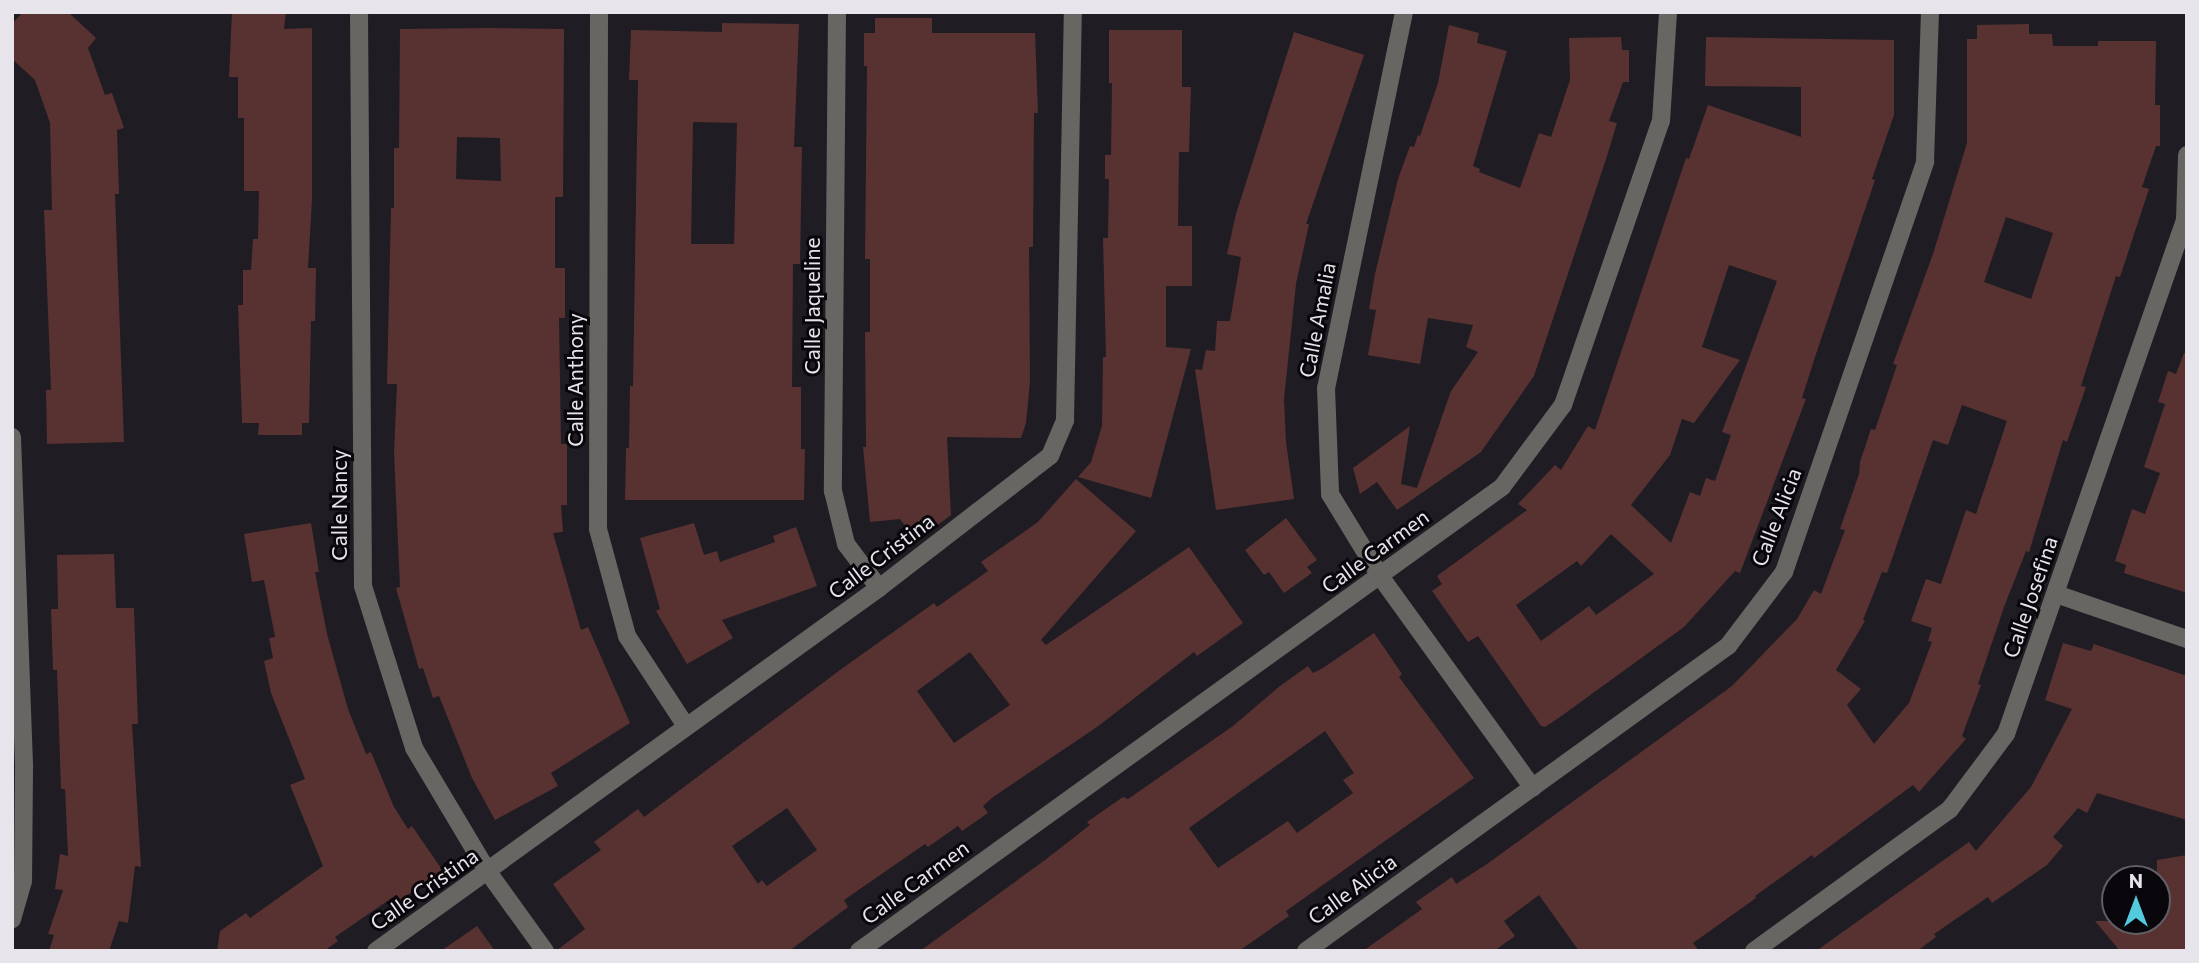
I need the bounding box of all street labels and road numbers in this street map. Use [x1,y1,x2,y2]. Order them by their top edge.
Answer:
street label: Calle Jaqueline [799,237,825,375]
street label: Calle Amalia [1294,260,1340,380]
street label: Calle Anthony [562,313,588,447]
street label: Calle Nancy [326,449,352,561]
street label: Calle Alicia [1746,464,1806,570]
street label: Calle Carmen [1316,504,1434,598]
street label: Calle Cristina [823,508,939,604]
street label: Calle Josefina [1997,533,2063,661]
street label: Calle Carmen [856,835,974,929]
street label: Calle Cristina [365,843,483,935]
street label: Calle Alicia [1303,849,1401,929]

